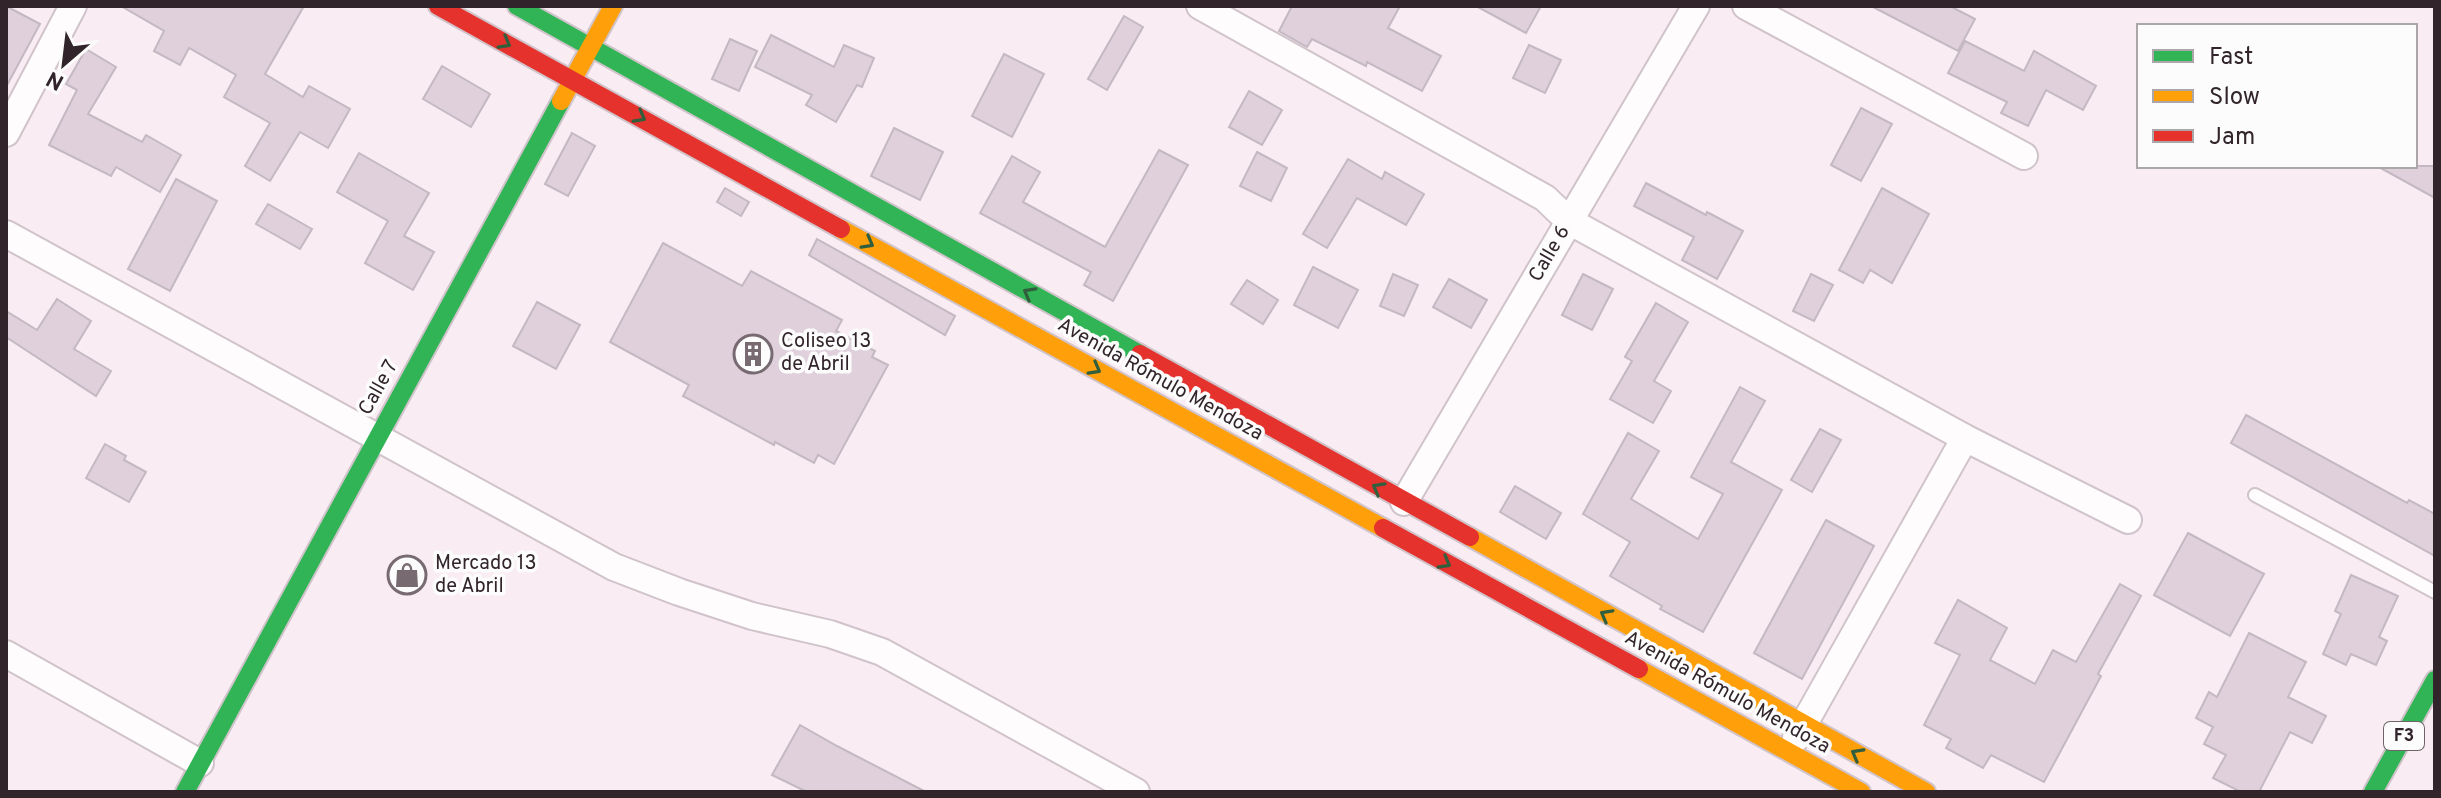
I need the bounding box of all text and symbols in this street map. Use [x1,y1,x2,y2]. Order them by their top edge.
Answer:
north arrow [24,24,104,104]
legend [2137,24,2417,168]
one-way arrow [496,33,511,49]
text: Fast [2209,43,2253,73]
text: N [42,64,69,95]
text: Slow [2209,83,2260,113]
one-way arrow [632,108,646,123]
text: Jam [2209,123,2255,153]
street label: Calle 6 [1523,221,1577,287]
one-way arrow [859,233,873,249]
one-way arrow [1024,287,1038,303]
street label: Avenida Rómulo Mendoza [1053,313,1267,447]
place label: Coliseo 13 de Abril [781,329,871,378]
building icon: Coliseo 13 de Abril [732,333,774,375]
street label: Calle 7 [353,356,405,420]
one-way arrow [1086,359,1101,375]
one-way arrow [1373,482,1387,498]
place label: Mercado 13 de Abril [435,551,537,600]
one-way arrow [1437,553,1451,568]
shop icon: Mercado 13 de Abril [386,554,428,596]
one-way arrow [1599,609,1614,624]
street label: Avenida Rómulo Mendoza [1620,626,1834,760]
road number: F3 [2384,722,2424,750]
one-way arrow [1851,749,1866,764]

